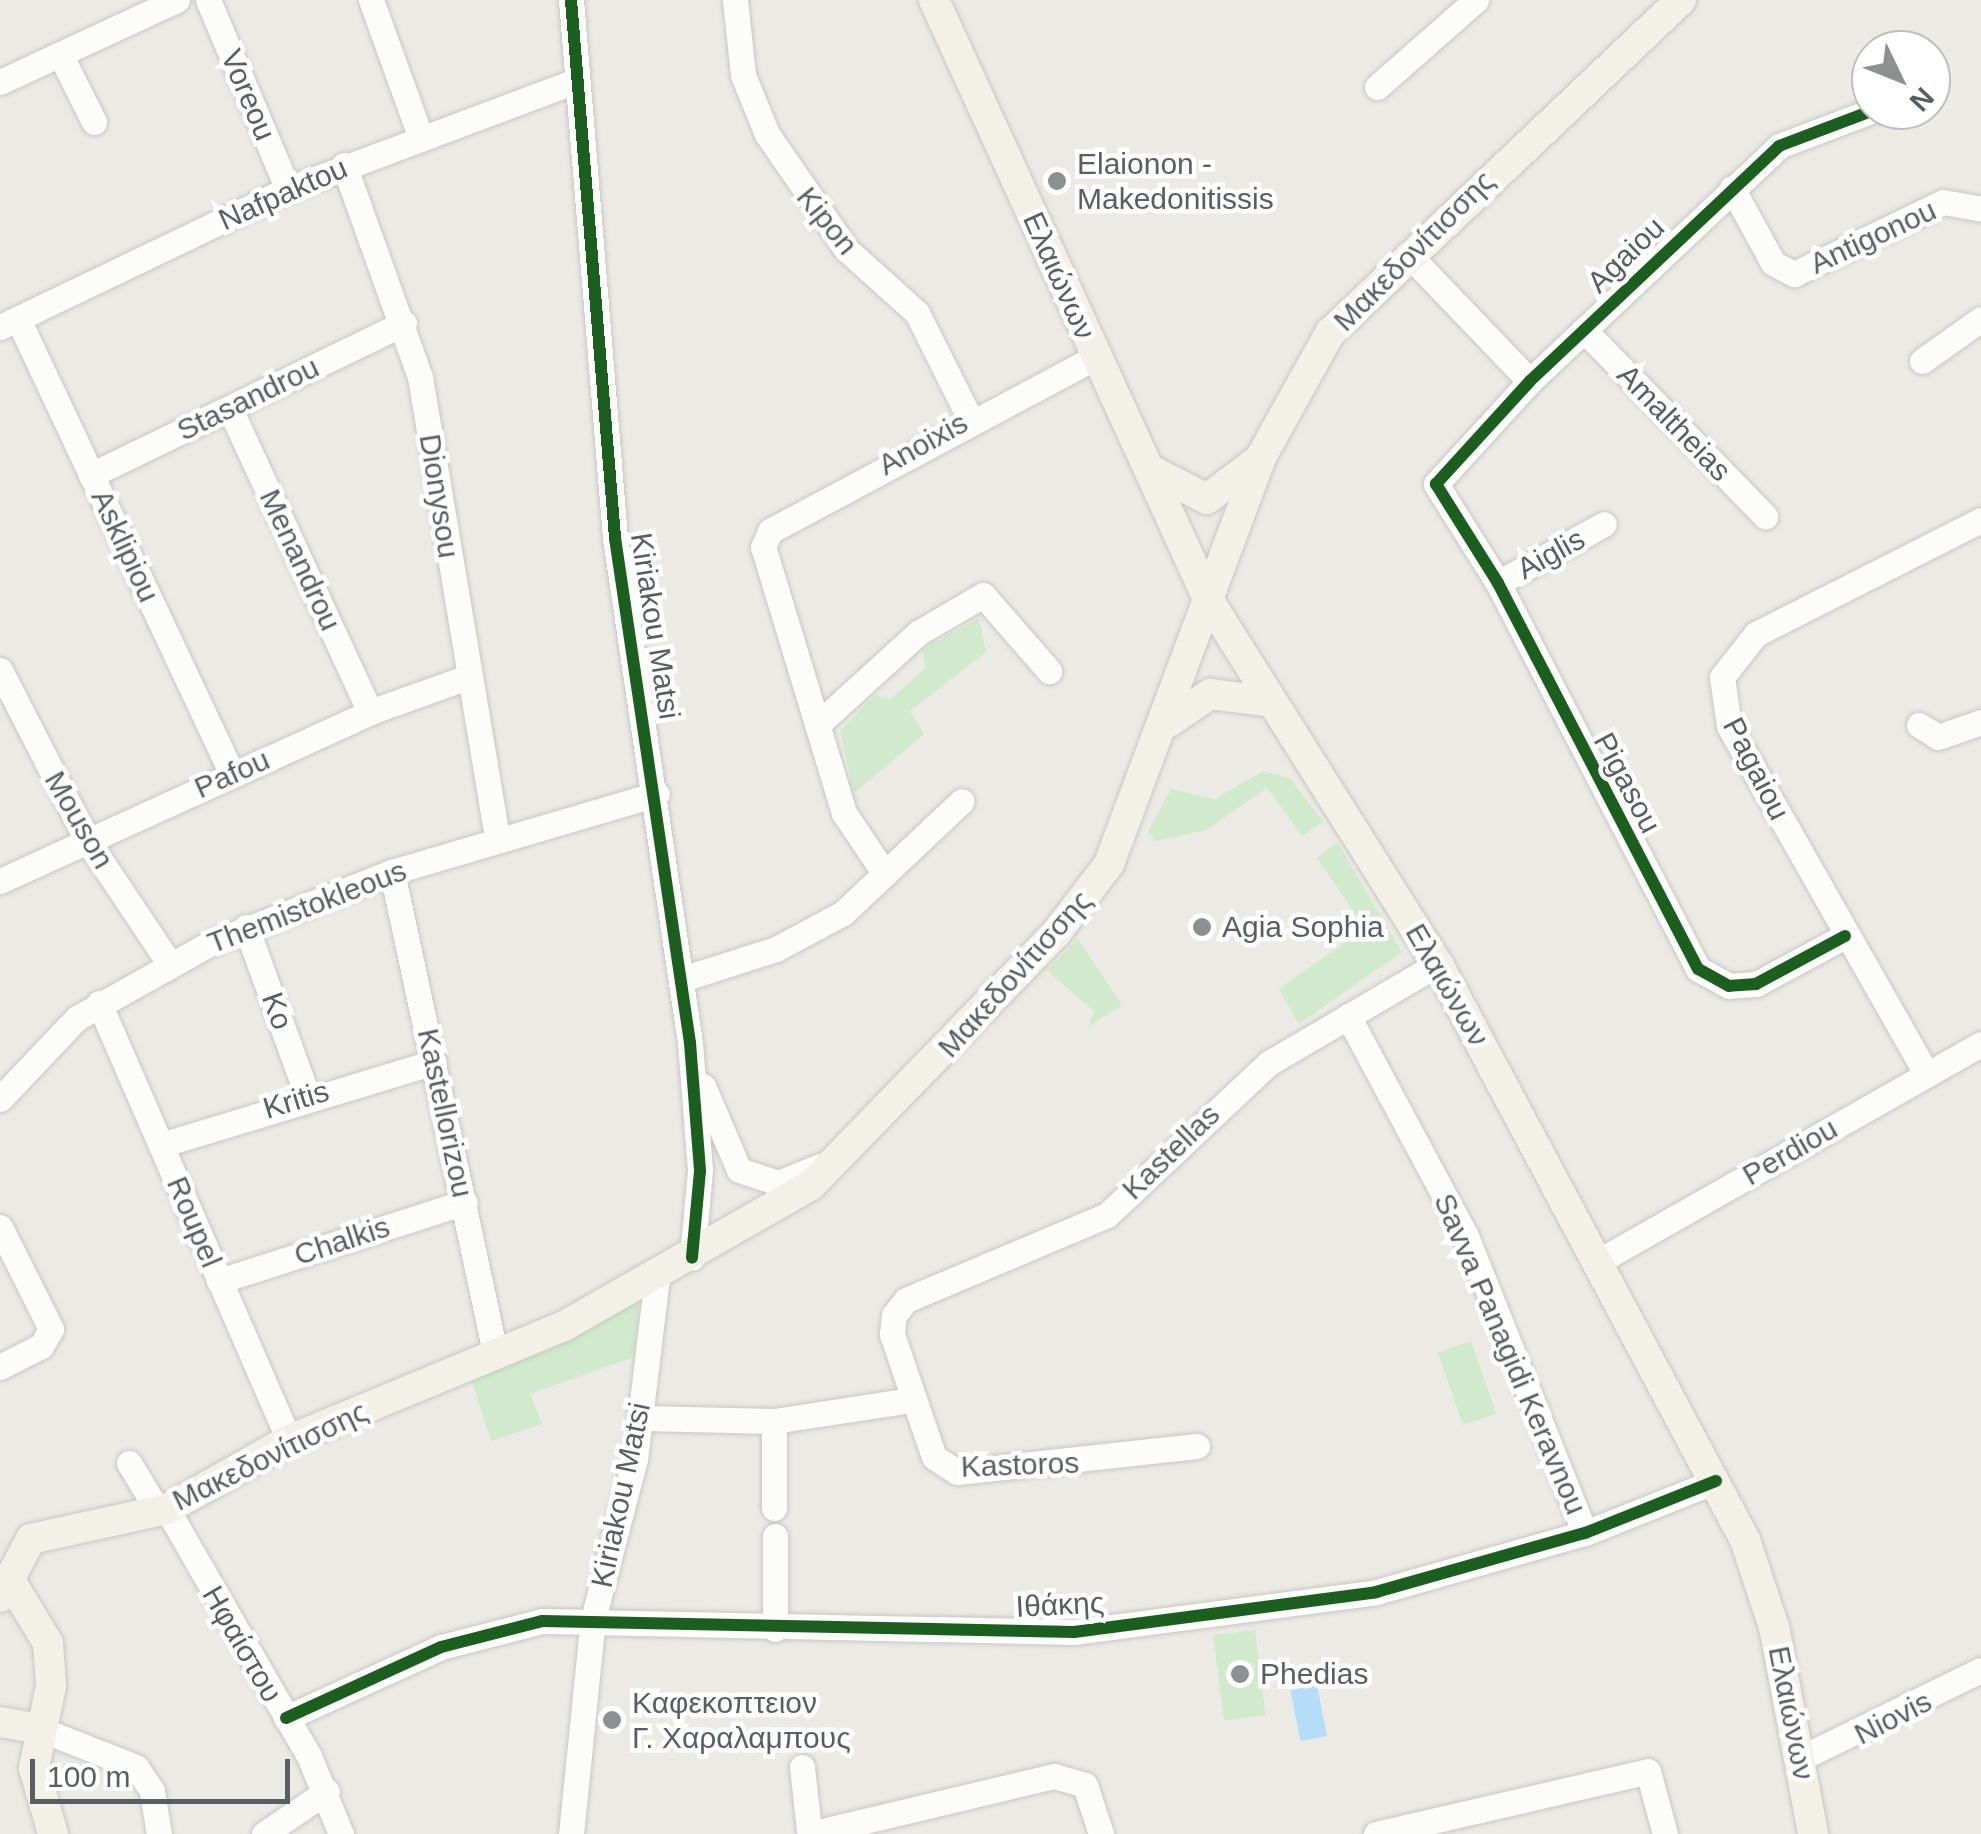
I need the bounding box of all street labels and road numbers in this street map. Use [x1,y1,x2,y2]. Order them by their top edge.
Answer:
street label: Voreou [213,44,283,146]
street label: Nafpaktou [213,150,353,238]
street label: Μακεδονίτισσης [1326,163,1502,339]
street label: Kipon [789,180,865,262]
street label: Antigonou [1804,192,1942,282]
street label: Ελαιώνων [1015,207,1103,345]
street label: Agaiou [1580,210,1672,300]
street label: Stasandrou [171,349,325,449]
street label: Amaltheias [1610,357,1738,489]
street label: Anoixis [872,405,974,483]
street label: Dionysou [411,431,467,561]
street label: Asklipiou [83,484,167,608]
street label: Menandrou [252,484,348,636]
street label: Aiglis [1511,521,1591,587]
street label: Kiriakou Matsi [622,530,688,722]
street label: Pagaiou [1715,712,1797,826]
street label: Pigasou [1586,727,1668,839]
street label: Pafou [189,742,275,806]
street label: Mouson [37,765,121,875]
street label: Themistokleous [202,853,412,961]
street label: Μακεδονίτισσης [931,883,1099,1065]
street label: Ελαιώνων [1398,917,1496,1053]
street label: Ko [254,988,300,1034]
street label: Kastellorizou [410,1025,480,1201]
street label: Kritis [259,1073,333,1127]
street label: Kastellas [1115,1097,1227,1207]
street label: Perdiou [1736,1111,1844,1193]
street label: Roupel [159,1171,229,1273]
street label: Savva Panagidi Keravnou [1426,1188,1594,1520]
street label: Chalkis [290,1209,394,1273]
street label: Μακεδονίτισσης [167,1393,373,1519]
street label: Kiriakou Matsi [584,1399,658,1591]
street label: Kastoros [960,1445,1080,1485]
street label: Ηφαίστου [194,1580,290,1708]
street label: Ιθάκης [1015,1585,1105,1625]
street label: Ελαιώνων [1760,1643,1822,1783]
street label: Niovis [1848,1683,1938,1753]

